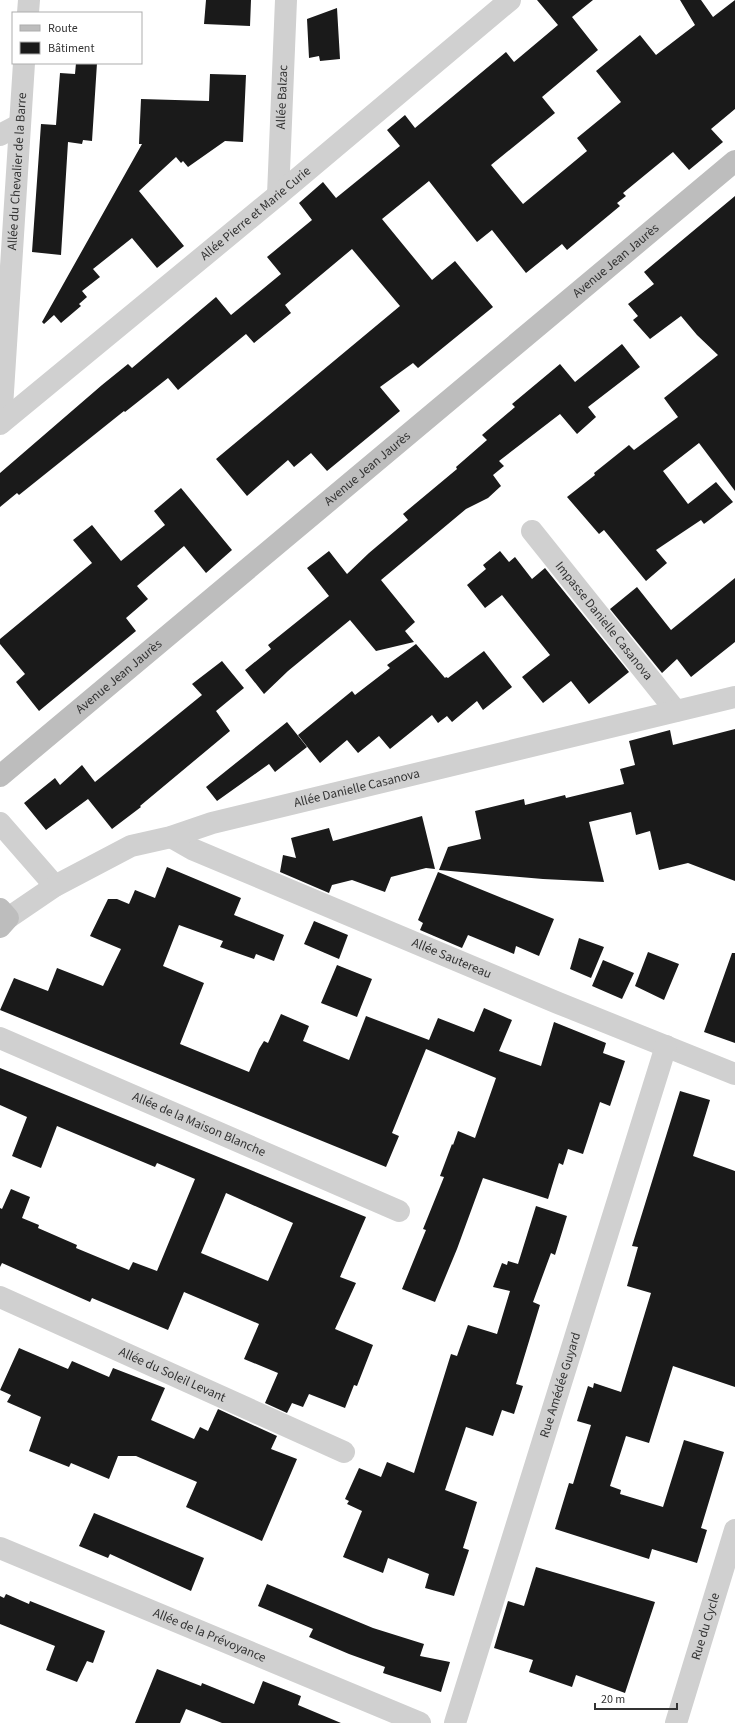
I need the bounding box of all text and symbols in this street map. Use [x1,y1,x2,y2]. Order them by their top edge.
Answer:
legend [12,12,142,64]
text: Route [48,20,78,37]
text: Bâtiment [48,40,94,57]
street label: Allée Balzac [272,64,292,130]
street label: Allée du Chevalier de la Barre [3,92,31,251]
street label: Allée Pierre et Marie Curie [196,162,315,265]
street label: Avenue Jean Jaurès [569,219,663,302]
street label: Avenue Jean Jaurès [320,427,415,510]
street label: Impasse Danielle Casanova [551,558,657,684]
street label: Avenue Jean Jaurès [72,635,166,718]
street label: Allée Danielle Casanova [292,764,422,812]
street label: Allée Sautereau [409,934,494,983]
street label: Allée de la Maison Blanche [130,1088,269,1161]
street label: Rue Amédée Guyard [535,1330,585,1440]
street label: Allée du Soleil Levant [116,1343,229,1407]
street label: Rue du Cycle [687,1591,724,1662]
street label: Allée de la Prévoyance [150,1604,269,1667]
scale bar [595,1685,677,1711]
text: 20 m [601,1691,625,1708]

